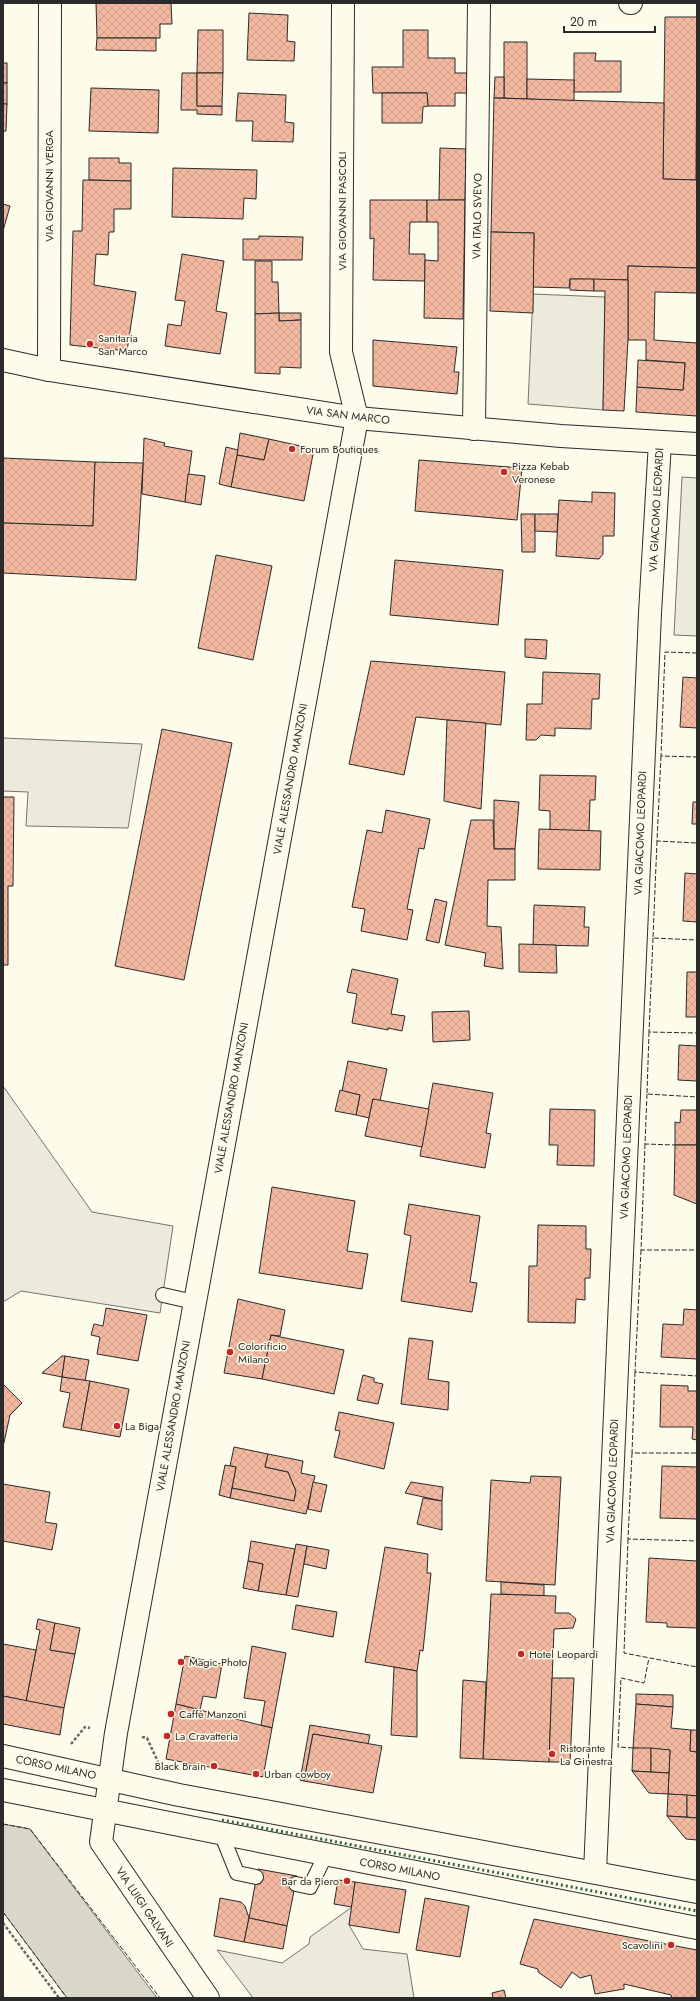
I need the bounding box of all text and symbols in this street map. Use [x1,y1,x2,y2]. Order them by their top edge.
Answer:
scale bar [564,8,655,34]
text: 20 m [570,13,597,31]
street label: VIA GIOVANNI VERGA [41,130,57,242]
street label: VIA GIOVANNI PASCOLI [334,152,350,270]
street label: VIA ITALO SVEVO [468,172,486,259]
place label: Sanitaria San Marco [98,330,147,359]
marker: Sanitaria San Marco [85,339,95,349]
street label: VIA SAN MARCO [305,402,391,428]
place label: Forum Boutiques [300,441,379,457]
marker: Forum Boutiques [287,444,297,454]
street label: VIA GIACOMO LEOPARDI [645,447,667,573]
place label: Pizza Kebab Veronese [512,458,569,487]
marker: Pizza Kebab Veronese [499,467,509,477]
street label: VIALE ALESSANDRO MANZONI [269,702,311,856]
street label: VIA GIACOMO LEOPARDI [630,771,650,895]
street label: VIALE ALESSANDRO MANZONI [210,1021,252,1175]
street label: VIA GIACOMO LEOPARDI [616,1095,636,1219]
place label: Colorificio Milano [238,1338,287,1367]
street label: VIALE ALESSANDRO MANZONI [152,1339,194,1493]
marker: Colorificio Milano [225,1347,235,1357]
place label: La Biga [125,1418,159,1434]
street label: VIA GIACOMO LEOPARDI [602,1419,622,1543]
marker: La Biga [112,1421,122,1431]
place label: Hotel Leopardi [529,1646,598,1662]
marker: Hotel Leopardi [516,1649,526,1659]
place label: Magic Photo [189,1654,247,1670]
marker: Magic Photo [176,1657,186,1667]
place label: Caffè Manzoni [179,1706,247,1722]
marker: Caffè Manzoni [166,1709,176,1719]
place label: La Cravatteria [175,1728,238,1744]
marker: La Cravatteria [162,1731,172,1741]
place label: Ristorante La Ginestra [560,1740,613,1769]
marker: Ristorante La Ginestra [547,1749,557,1759]
street label: CORSO MILANO [14,1751,98,1783]
place label: Black Brain [155,1758,206,1774]
marker: Black Brain [209,1761,219,1771]
place label: Urban cowboy [264,1766,331,1782]
marker: Urban cowboy [251,1769,261,1779]
street label: CORSO MILANO [358,1853,442,1885]
street label: VIA LUIGI GALVANI [112,1864,178,1950]
place label: Bar da Piero [281,1873,339,1889]
marker: Bar da Piero [342,1876,352,1886]
place label: Scavolini [622,1937,663,1953]
marker: Scavolini [666,1940,676,1950]

